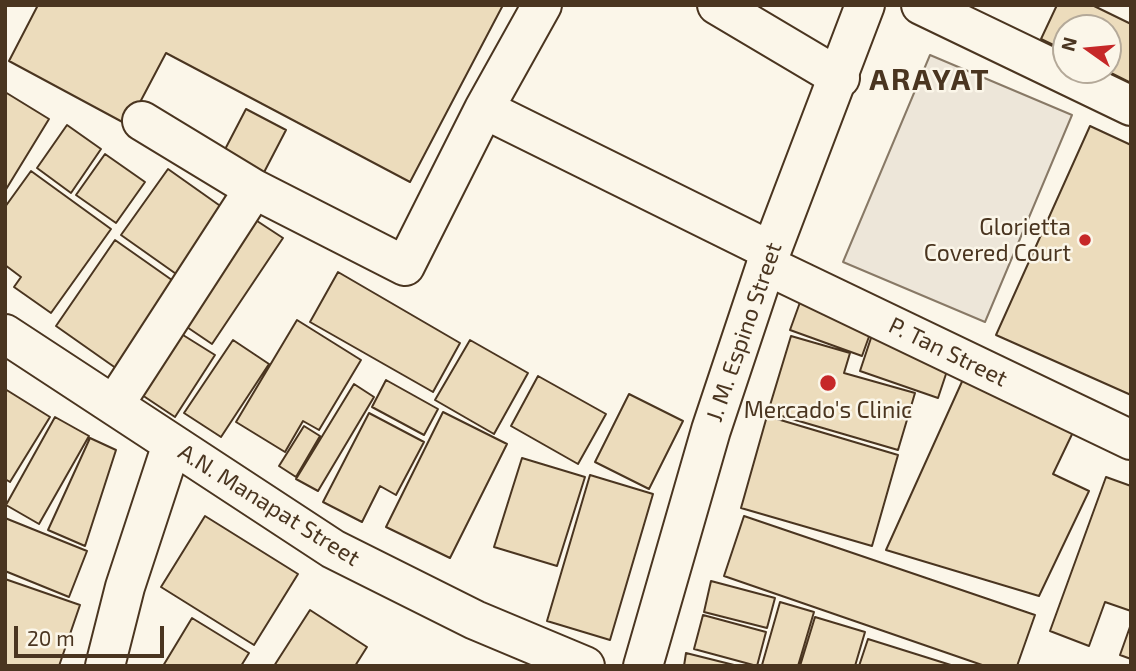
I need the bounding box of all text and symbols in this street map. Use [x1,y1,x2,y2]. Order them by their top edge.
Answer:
north arrow [1052,14,1122,84]
text: N [1055,34,1081,54]
district label: ARAYAT [870,62,990,98]
place label: Glorietta Covered Court [924,213,1071,267]
marker: Glorietta Covered Court [1077,232,1093,248]
street label: J. M. Espino Street [700,239,788,425]
street label: P. Tan Street [884,311,1012,393]
marker: Mercado's Clinic [818,373,838,393]
place label: Mercado's Clinic [744,396,912,424]
street label: A.N. Manapat Street [173,438,365,572]
scale bar [18,612,168,656]
text: 20 m [27,625,75,650]

